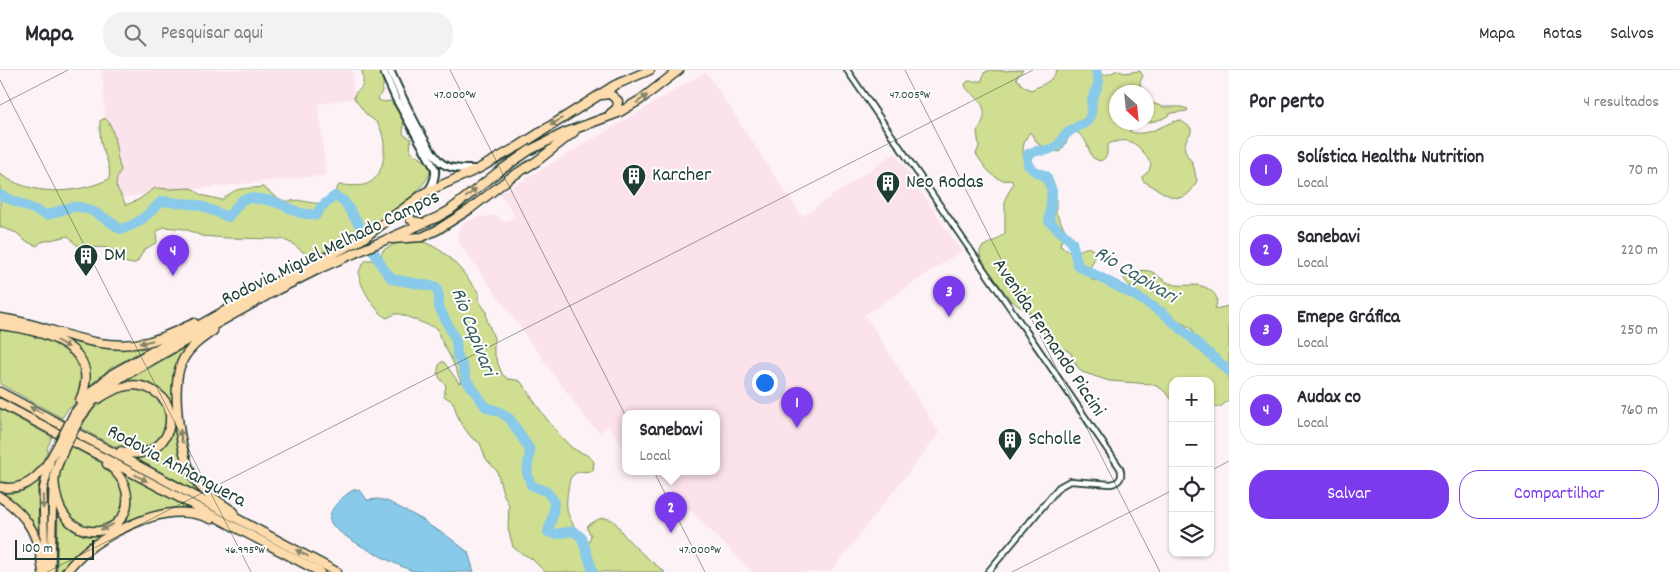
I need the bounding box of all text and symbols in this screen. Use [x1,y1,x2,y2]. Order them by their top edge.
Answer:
search box [103,12,453,57]
text: Mapa [25,18,73,52]
icon: search [121,21,149,49]
text: Pesquisar aqui [161,21,263,48]
text: Mapa [1479,22,1515,47]
text: Rotas [1543,22,1582,47]
text: Salvos [1610,22,1654,47]
north arrow [1109,85,1154,130]
text: 47.000°W [434,87,476,104]
text: 47.005°W [890,87,931,104]
text: Por perto [1249,88,1324,118]
text: 4 resultados [1584,91,1659,114]
one-way arrow [635,93,648,104]
one-way arrow [550,117,563,126]
text: Solística Health& Nutrition [1297,145,1484,172]
text: 1 [1264,159,1268,182]
text: 70 m [1628,159,1658,182]
place label: Karcher [652,162,712,190]
building icon: Karcher [621,163,647,197]
place label: Neo Rodas [906,169,984,197]
building icon: Neo Rodas [875,170,901,204]
text: Local [1297,172,1328,195]
street label: Rodovia Miguel Melhado Campos [217,184,445,314]
one-way arrow [465,187,478,198]
text: Sanebavi [1297,225,1360,252]
pin: 4 [157,235,189,276]
water label: Rio Capivari [1088,239,1185,314]
text: 2 [1263,239,1270,262]
text: 220 m [1621,239,1658,262]
place label: DM [104,242,126,270]
building icon: DM [73,243,99,277]
text: Local [1297,252,1328,275]
street label: Avenida Fernando Piccini [985,253,1112,423]
pin: 3 [933,276,965,317]
water label: Rio Capivari [441,284,504,383]
text: Emepe Gráfica [1297,305,1400,332]
text: 3 [1262,319,1270,342]
text: 250 m [1620,319,1658,342]
text: Local [1297,332,1328,355]
one-way arrow [138,338,153,346]
one-way arrow [57,339,70,348]
your location [752,370,778,396]
map controls [1169,377,1214,557]
button: + [1169,377,1214,422]
text: Audax co [1297,385,1361,412]
pin: 1 [781,387,813,428]
text: 4 [1263,399,1269,422]
text: 760 m [1621,399,1658,422]
one-way arrow [28,406,43,414]
popup [622,410,720,475]
text: Local [1297,412,1328,435]
text: Sanebavi [640,418,702,445]
street label: Rodovia Anhanguera [102,419,251,516]
button: − [1169,422,1214,467]
place label: Scholle [1028,426,1081,454]
building icon: Scholle [997,427,1023,461]
one-way arrow [177,428,185,444]
text: Local [640,445,671,468]
button: locate [1169,467,1214,512]
button: Salvar [1249,470,1449,519]
button: Compartilhar [1459,470,1659,519]
one-way arrow [134,474,148,482]
pin: 2 [655,492,687,533]
one-way arrow [40,495,48,511]
button: layers [1169,512,1214,557]
one-way arrow [100,524,114,532]
scale bar [15,537,94,560]
text: 100 m [22,539,53,559]
text: 46.995°W [225,542,265,559]
text: 47.000°W [679,542,721,559]
one-way arrow [294,549,309,557]

